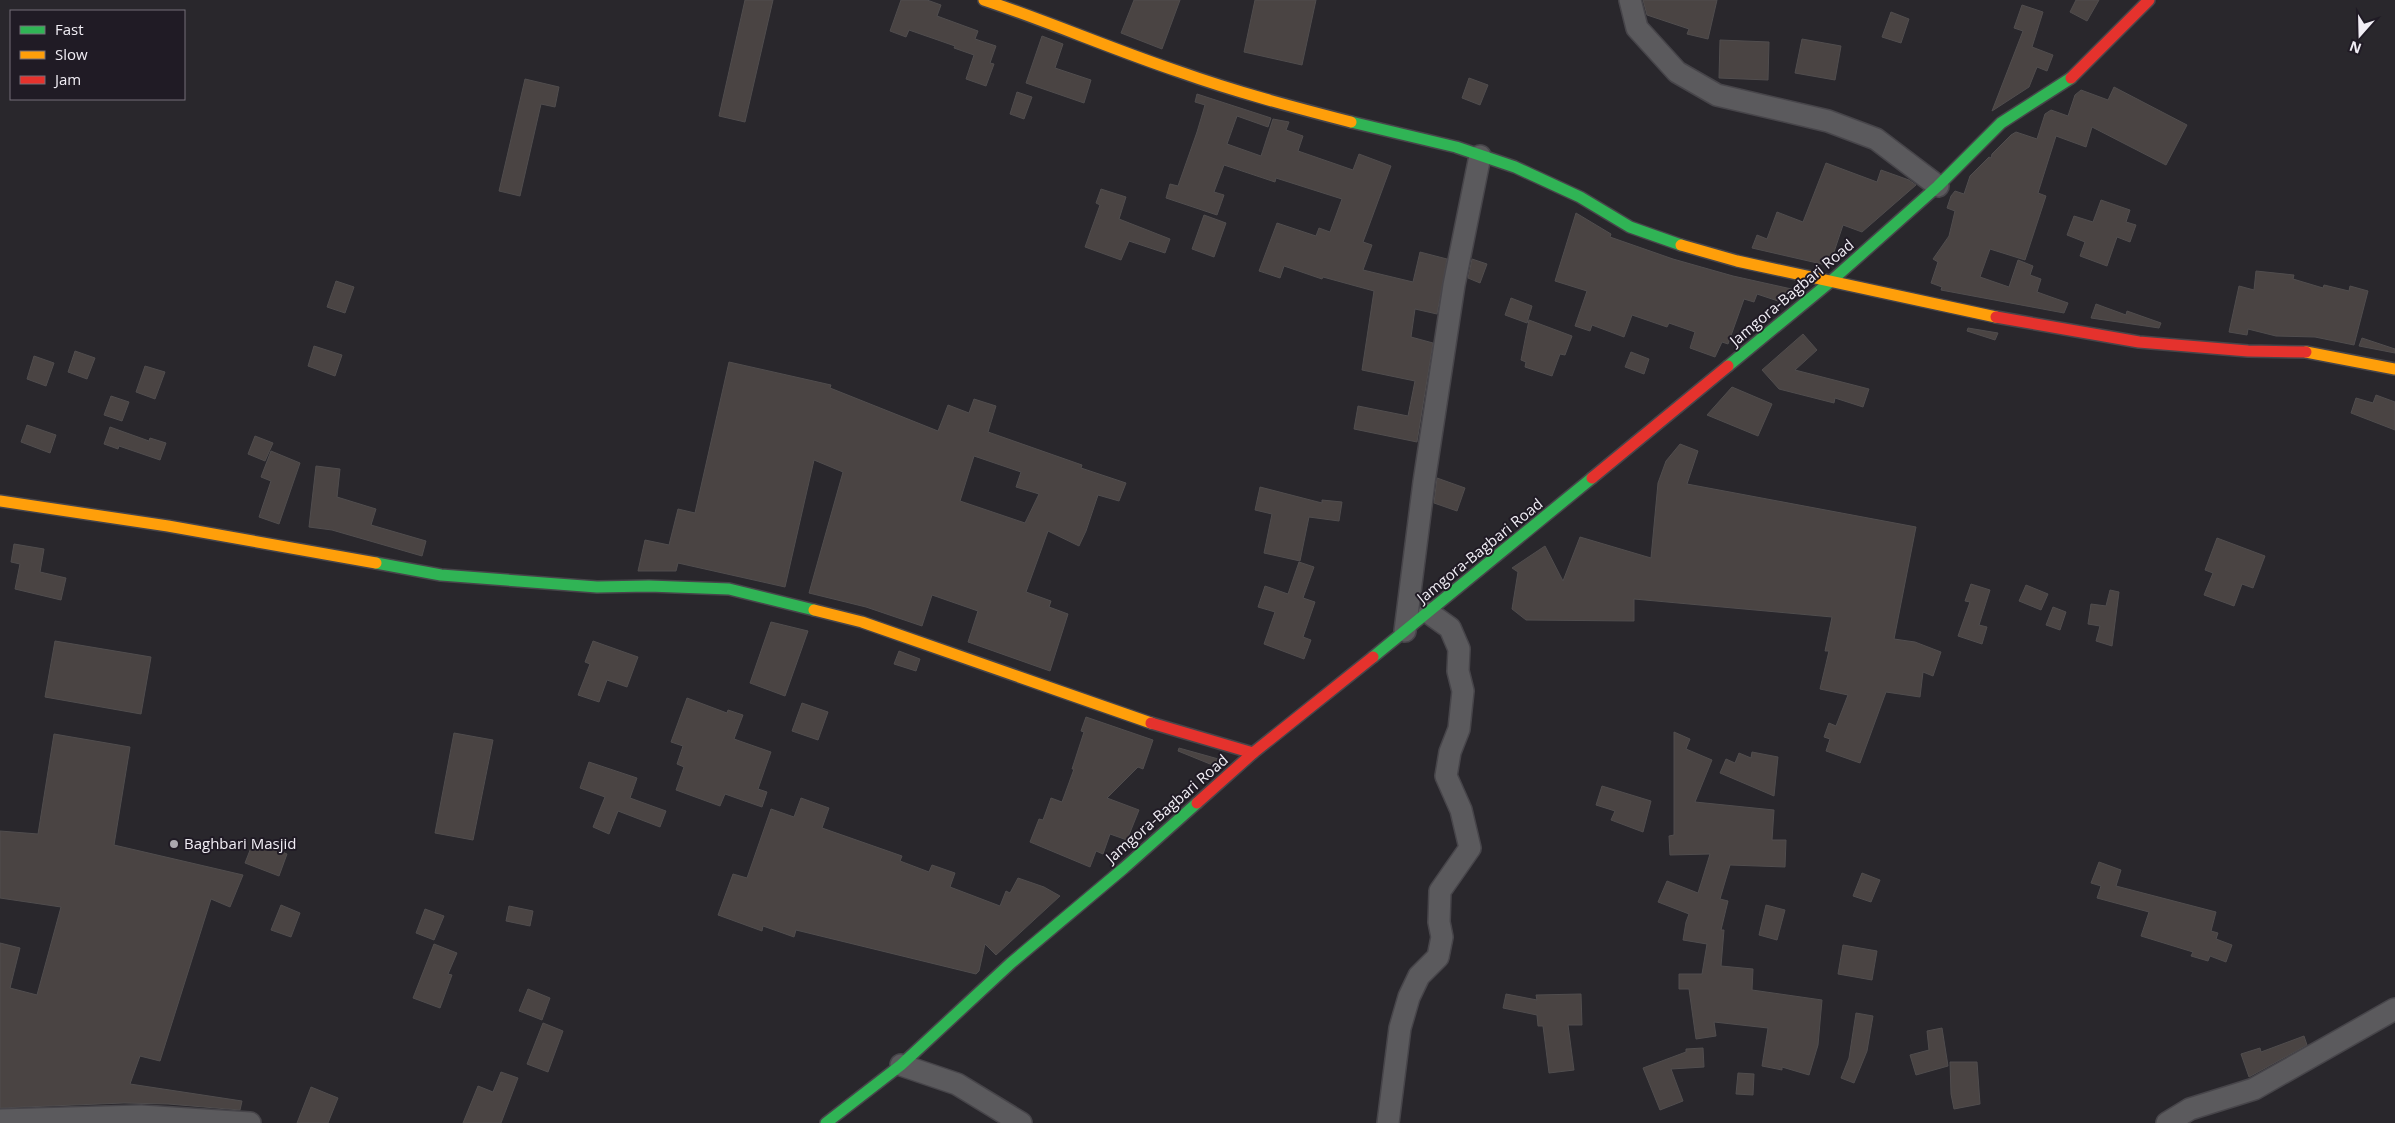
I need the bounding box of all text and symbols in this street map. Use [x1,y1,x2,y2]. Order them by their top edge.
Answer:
legend [10,10,185,100]
north arrow [2335,10,2385,60]
text: Fast [55,19,84,39]
text: N [2347,37,2364,59]
text: Slow [55,44,88,64]
text: Jam [53,69,81,89]
street label: Jamgora-Bagbari Road [1724,234,1858,351]
street label: Jamgora-Bagbari Road [1411,493,1546,608]
street label: Jamgora-Bagbari Road [1099,750,1232,868]
place label: Baghbari Masjid [184,833,296,853]
marker: Baghbari Masjid [168,838,180,850]

